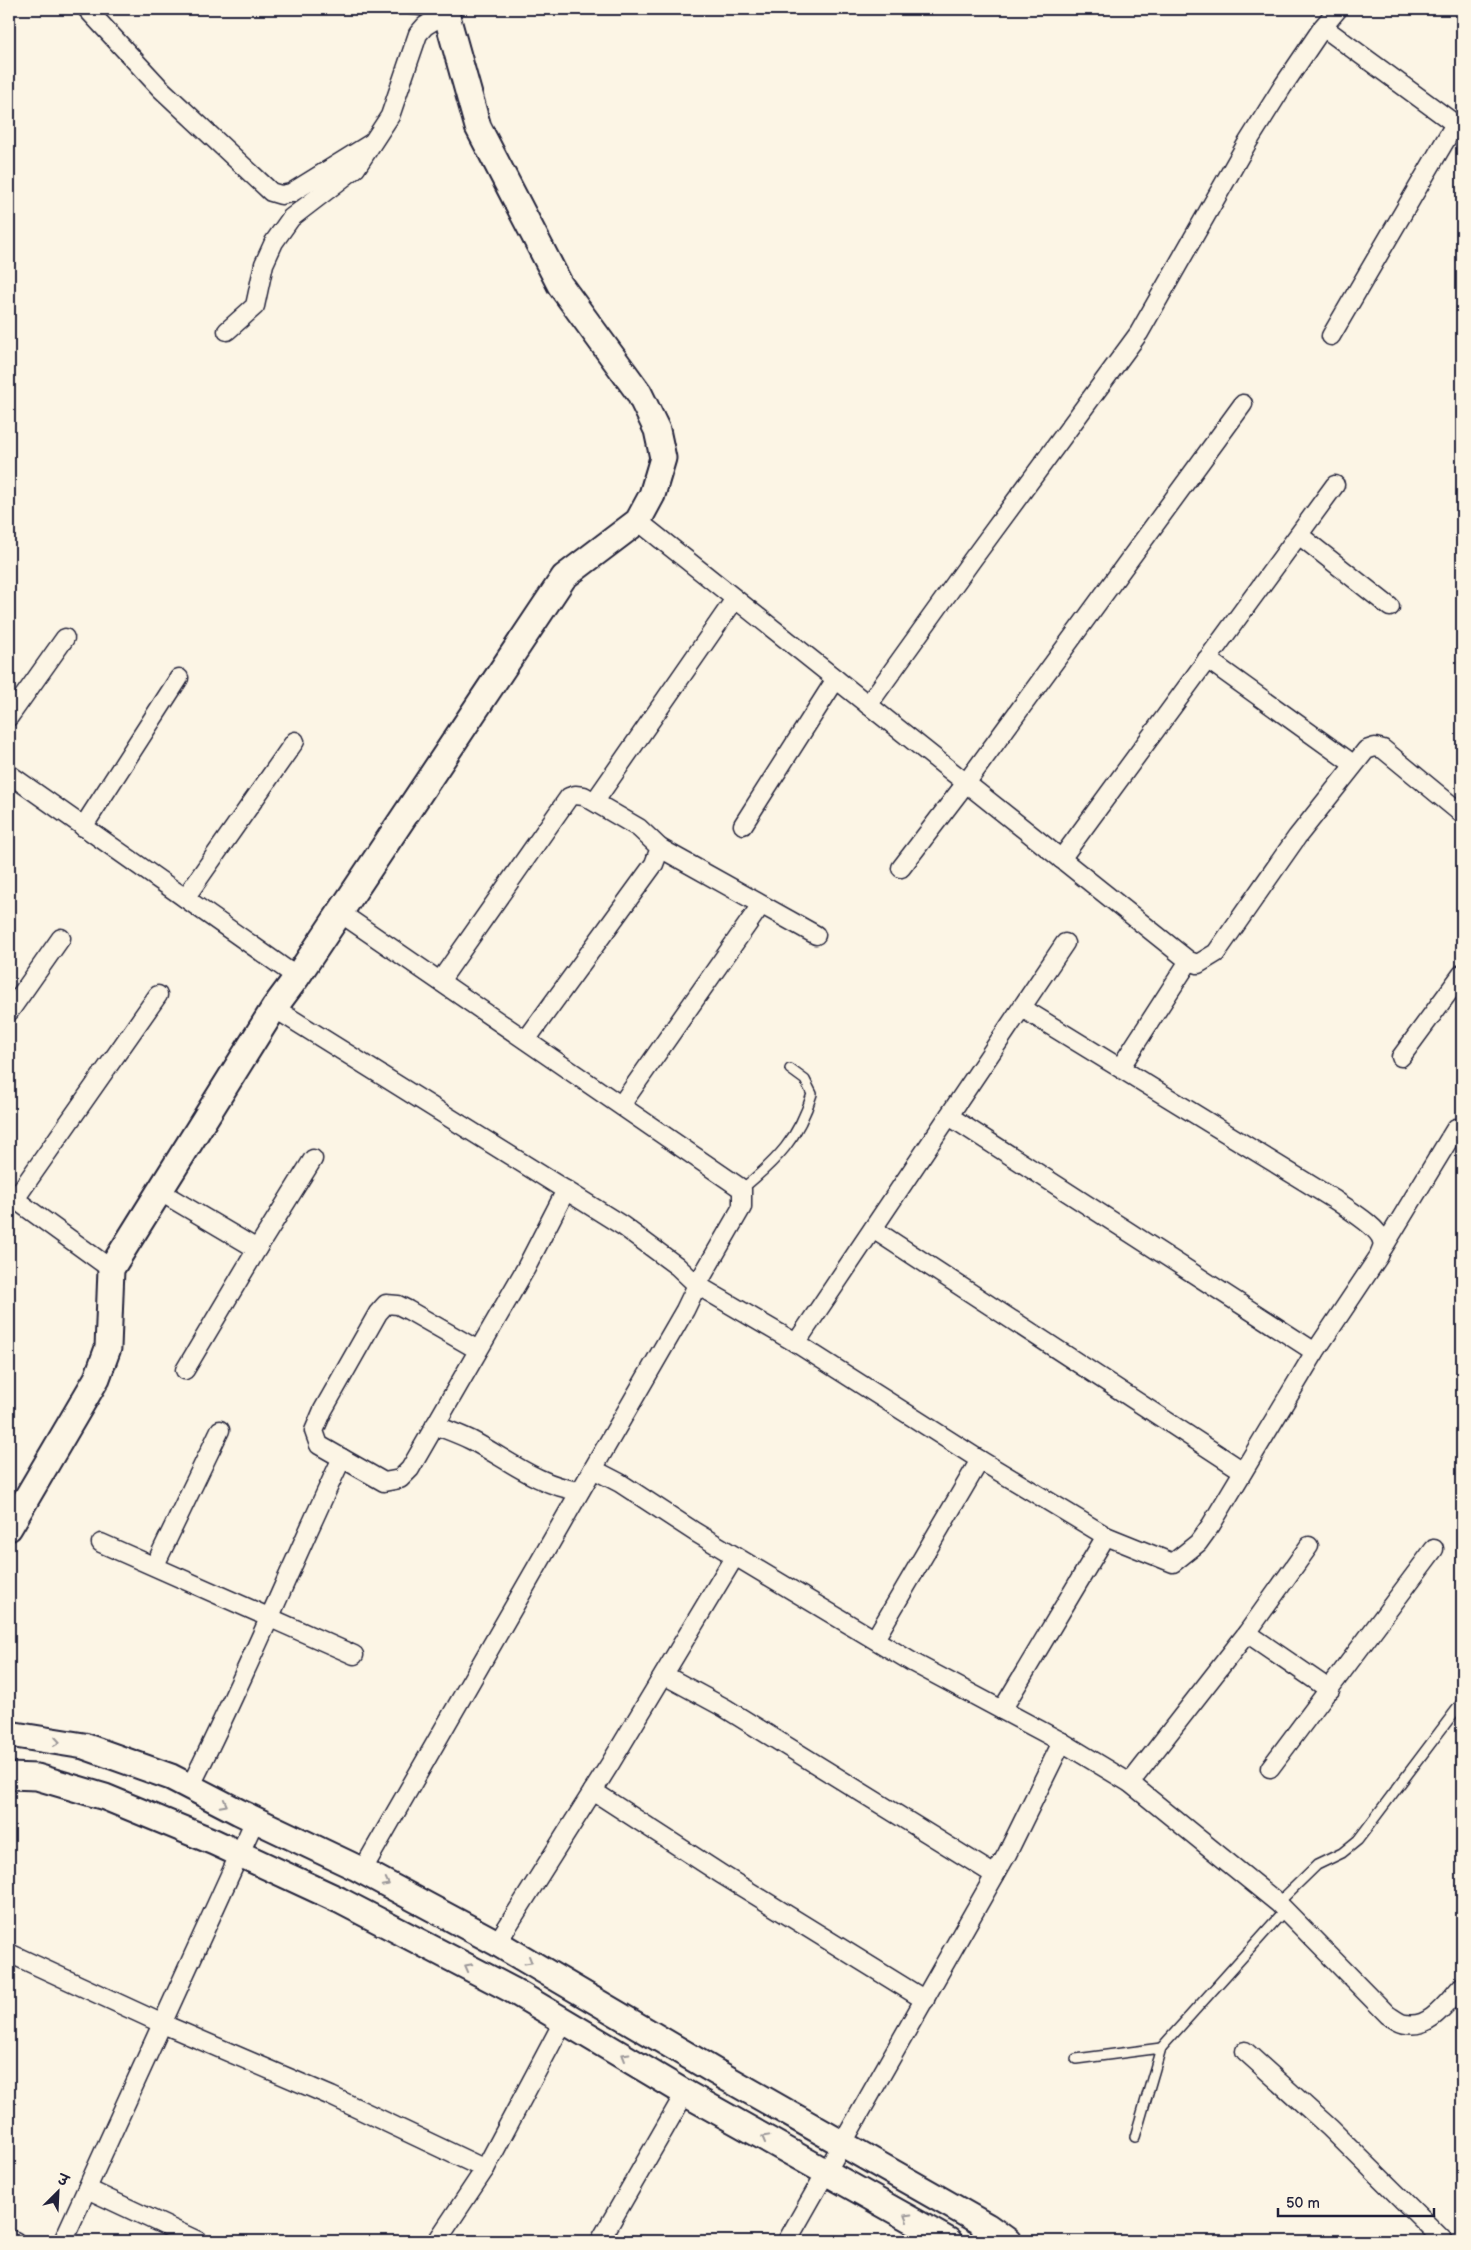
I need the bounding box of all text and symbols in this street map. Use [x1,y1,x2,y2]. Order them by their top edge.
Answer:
one-way arrow [53,1736,61,1746]
one-way arrow [219,1798,228,1808]
one-way arrow [381,1877,390,1887]
one-way arrow [523,1955,532,1965]
one-way arrow [465,1963,474,1973]
one-way arrow [622,2052,631,2062]
one-way arrow [762,2134,771,2144]
north arrow [32,2168,82,2218]
text: उ [54,2170,72,2191]
scale bar [1278,2185,1435,2217]
text: 50 m [1286,2194,1320,2213]
one-way arrow [903,2214,912,2224]

